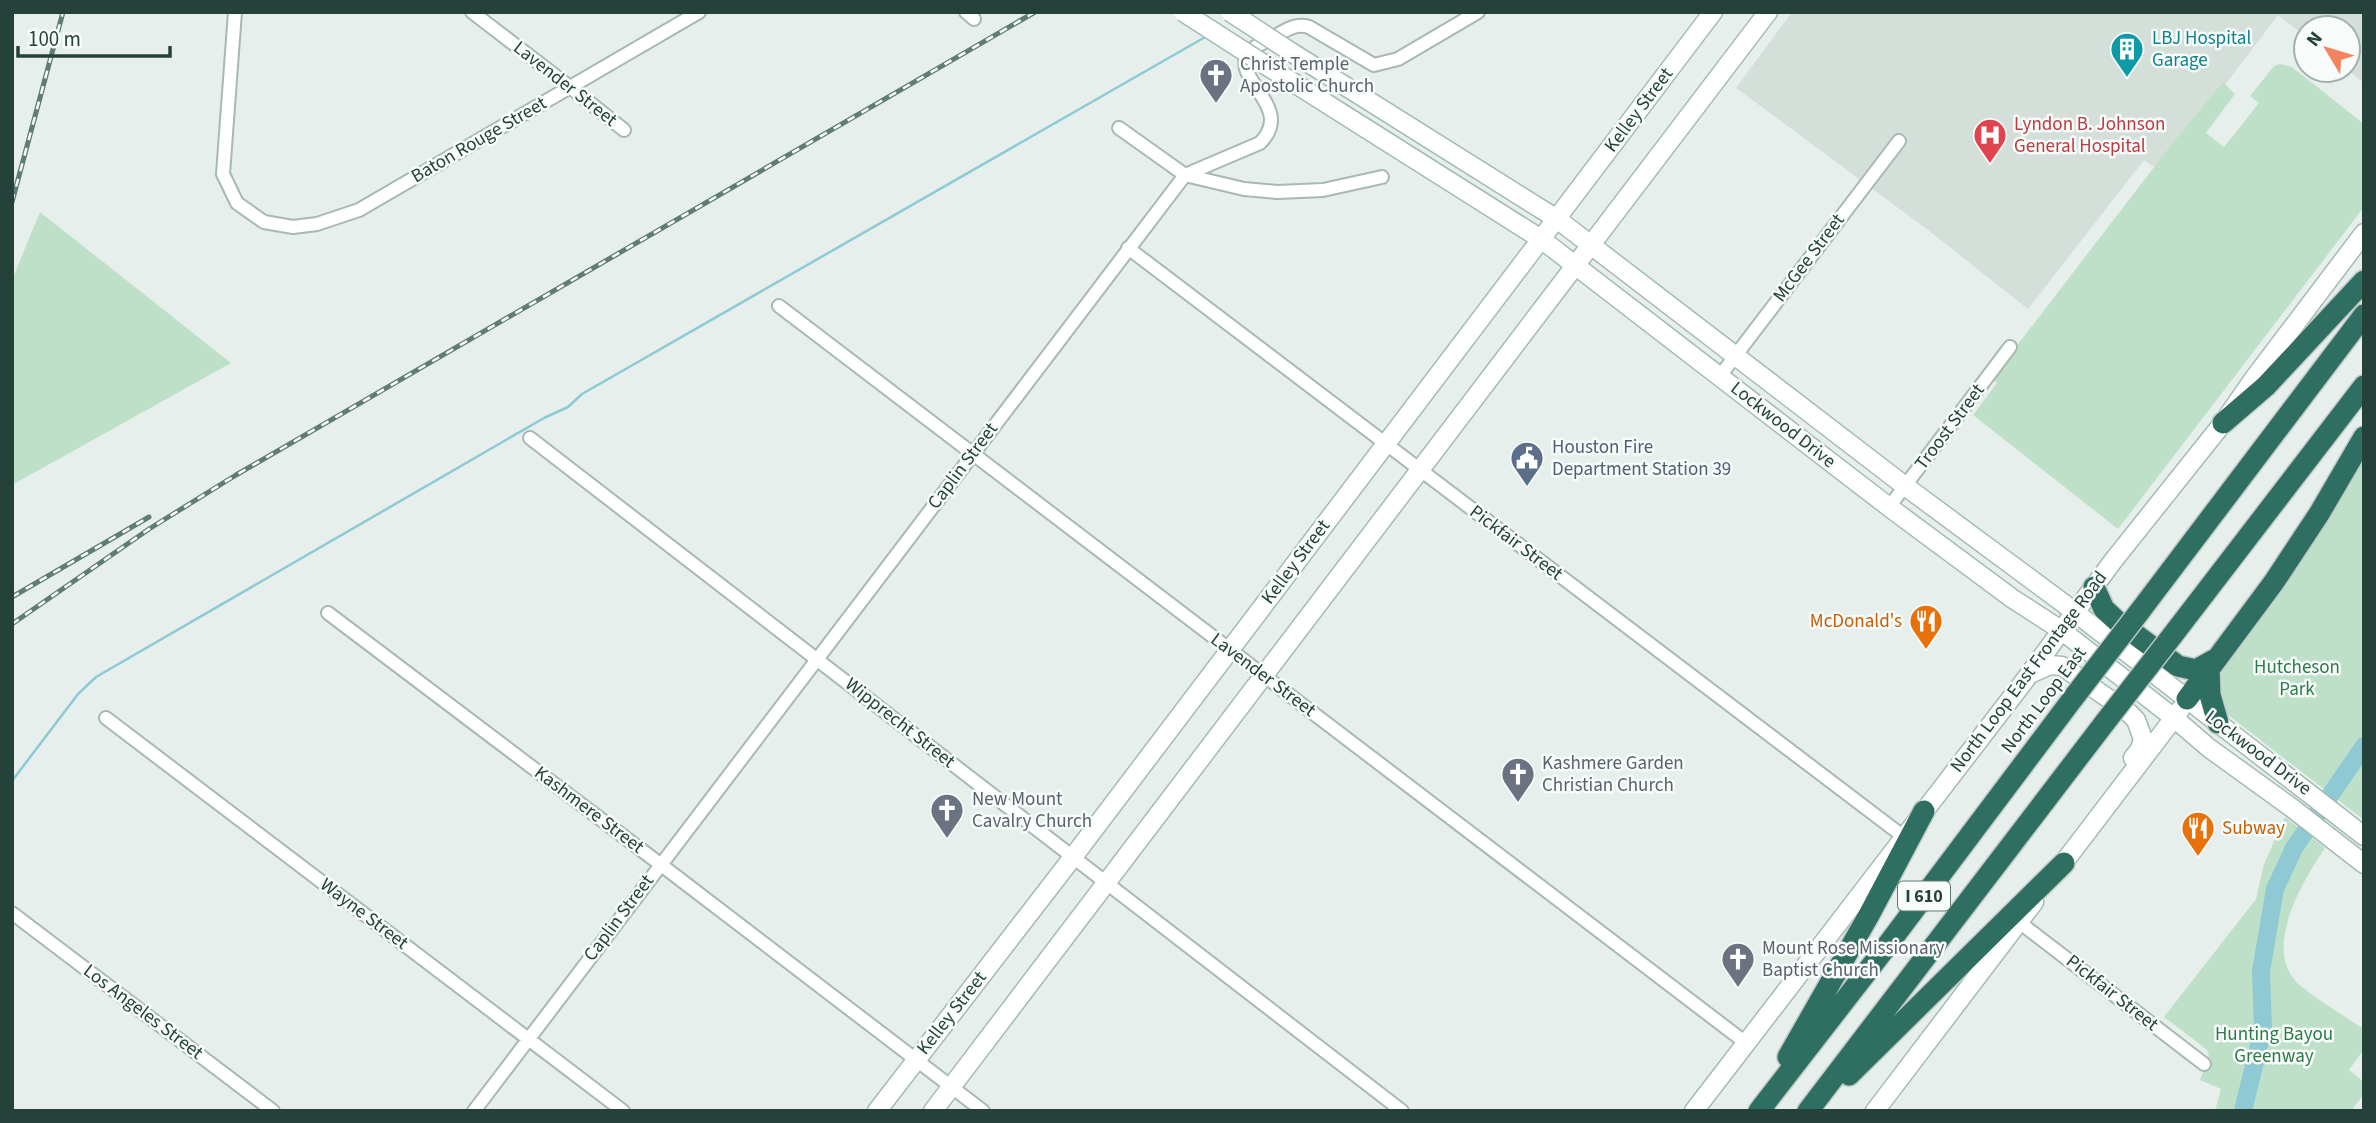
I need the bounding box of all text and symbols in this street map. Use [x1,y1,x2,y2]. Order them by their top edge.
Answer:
scale bar [18,14,170,58]
north arrow [2292,14,2362,84]
text: 100 m [28,24,81,54]
place label: LBJ Hospital Garage [2152,25,2251,74]
text: N [2300,26,2329,53]
building icon: LBJ Hospital Garage [2108,30,2146,79]
street label: Lavender Street [507,35,623,134]
place label: Christ Temple Apostolic Church [1240,51,1374,100]
church icon: Christ Temple Apostolic Church [1197,56,1235,105]
street label: Kelley Street [1598,62,1680,158]
street label: Baton Rouge Street [406,90,552,190]
place label: Lyndon B. Johnson General Hospital [2014,111,2165,160]
hospital icon: Lyndon B. Johnson General Hospital [1971,116,2009,165]
street label: McGee Street [1767,208,1852,308]
street label: Lockwood Drive [1725,375,1841,475]
street label: Troost Street [1909,378,1992,476]
street label: Caplin Street [921,417,1005,515]
place label: Houston Fire Department Station 39 [1552,434,1731,483]
public building icon: Houston Fire Department Station 39 [1508,439,1546,488]
street label: Pickfair Street [1464,499,1569,587]
street label: Kelley Street [1255,514,1337,610]
street label: North Loop East Frontage Road [1946,567,2112,777]
restaurant icon: McDonald's [1907,602,1945,651]
place label: McDonald's [1810,608,1902,635]
street label: Lavender Street [1205,626,1322,724]
street label: North Loop East [1997,642,2091,758]
park label: Hutcheson Park [2254,654,2340,703]
street label: Wipprecht Street [839,671,961,775]
street label: Lockwood Drive [2199,704,2317,802]
place label: Kashmere Garden Christian Church [1542,750,1684,799]
church icon: Kashmere Garden Christian Church [1499,755,1537,804]
street label: Kashmere Street [528,760,650,861]
place label: New Mount Cavalry Church [972,786,1092,835]
church icon: New Mount Cavalry Church [928,791,966,840]
restaurant icon: Subway [2179,809,2217,858]
place label: Subway [2222,815,2285,842]
street label: Caplin Street [577,869,661,967]
street label: Wayne Street [314,872,414,957]
road number: I 610 [1898,882,1950,911]
place label: Mount Rose Missionary Baptist Church [1762,935,1945,984]
church icon: Mount Rose Missionary Baptist Church [1719,940,1757,989]
street label: Pickfair Street [2060,948,2164,1038]
street label: Los Angeles Street [77,958,209,1066]
street label: Kelley Street [911,965,994,1061]
park label: Hunting Bayou Greenway [2215,1021,2333,1070]

